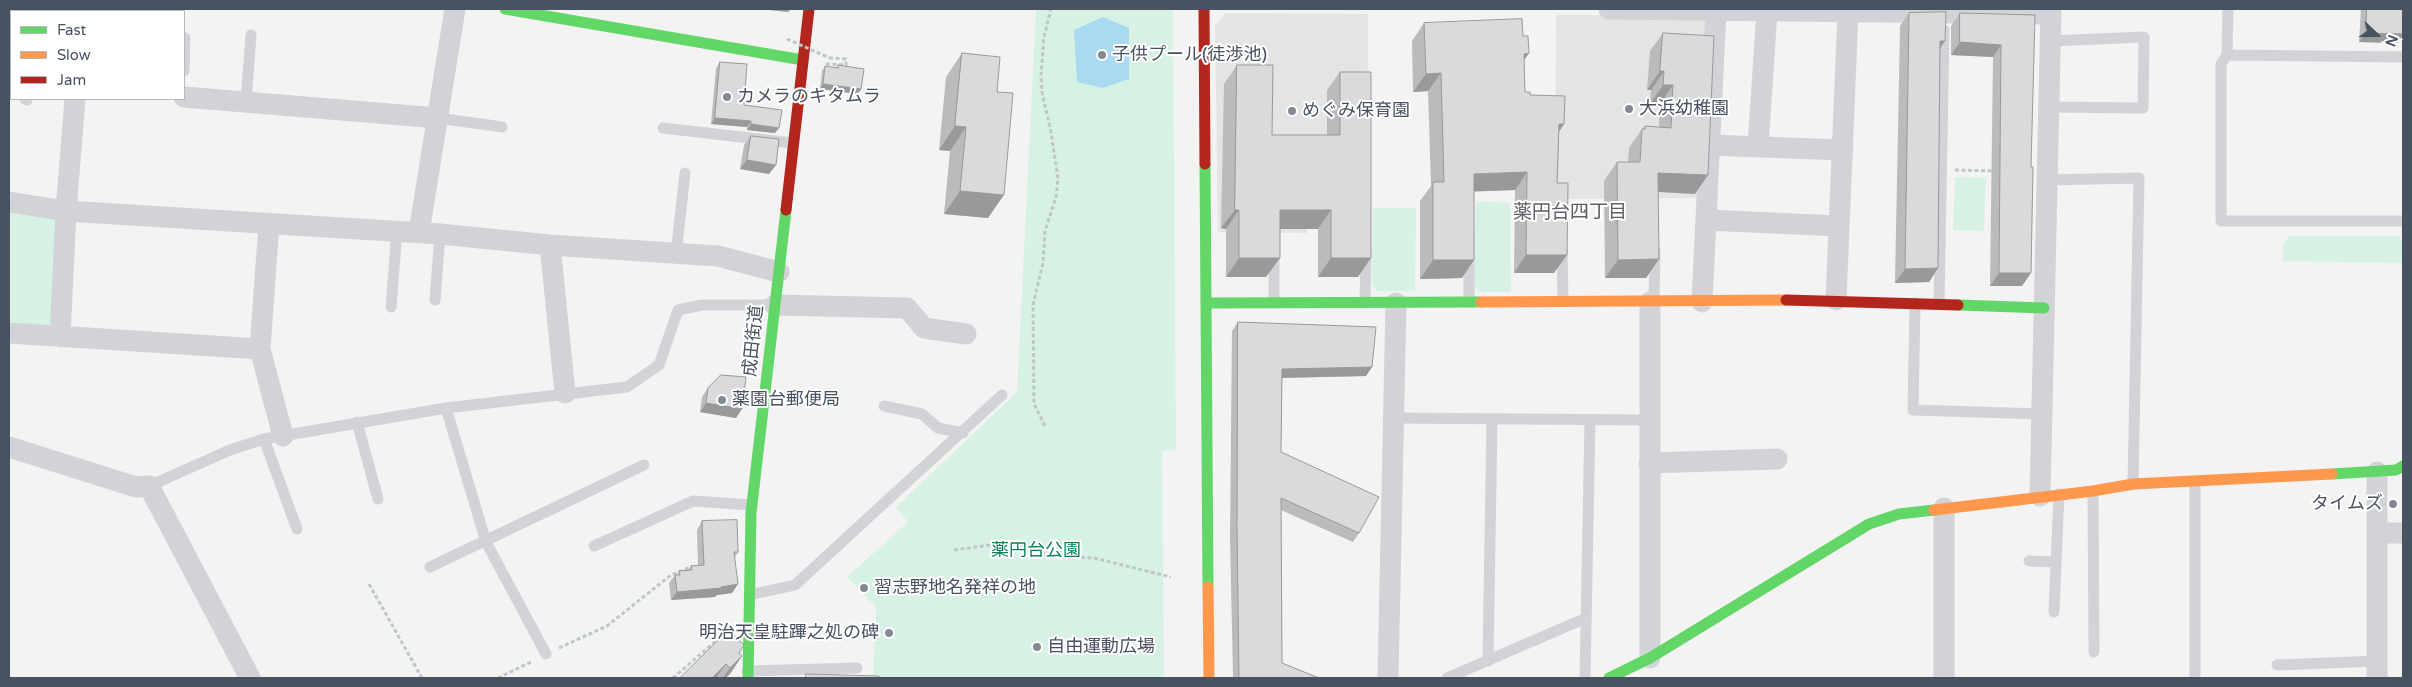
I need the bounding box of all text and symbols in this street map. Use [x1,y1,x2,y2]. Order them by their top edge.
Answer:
legend [10,10,185,100]
north arrow [2352,10,2402,60]
text: Fast [57,21,86,39]
text: N [2382,32,2401,49]
place label: 子供プール(徒渉池) [1112,44,1267,66]
text: Slow [57,46,91,64]
marker: 子供プール(徒渉池) [1096,49,1108,61]
text: Jam [57,71,86,89]
place label: カメラのキタムラ [737,86,881,108]
marker: カメラのキタムラ [721,91,733,103]
place label: 大浜幼稚園 [1639,98,1729,120]
place label: めぐみ保育園 [1302,100,1410,122]
marker: 大浜幼稚園 [1623,103,1635,115]
marker: めぐみ保育園 [1286,105,1298,117]
district label: 薬円台四丁目 [1513,202,1627,224]
street label: 成田街道 [739,304,769,378]
place label: 薬園台郵便局 [732,389,840,411]
marker: 薬園台郵便局 [716,394,728,406]
place label: タイムズ [2311,493,2383,515]
marker: タイムズ [2387,498,2399,510]
park label: 薬円台公園 [991,540,1081,562]
place label: 習志野地名発祥の地 [874,577,1036,599]
marker: 習志野地名発祥の地 [858,582,870,594]
place label: 明治天皇駐蹕之処の碑 [699,622,879,644]
marker: 明治天皇駐蹕之処の碑 [883,627,895,639]
place label: 自由運動広場 [1047,636,1155,658]
marker: 自由運動広場 [1031,641,1043,653]

